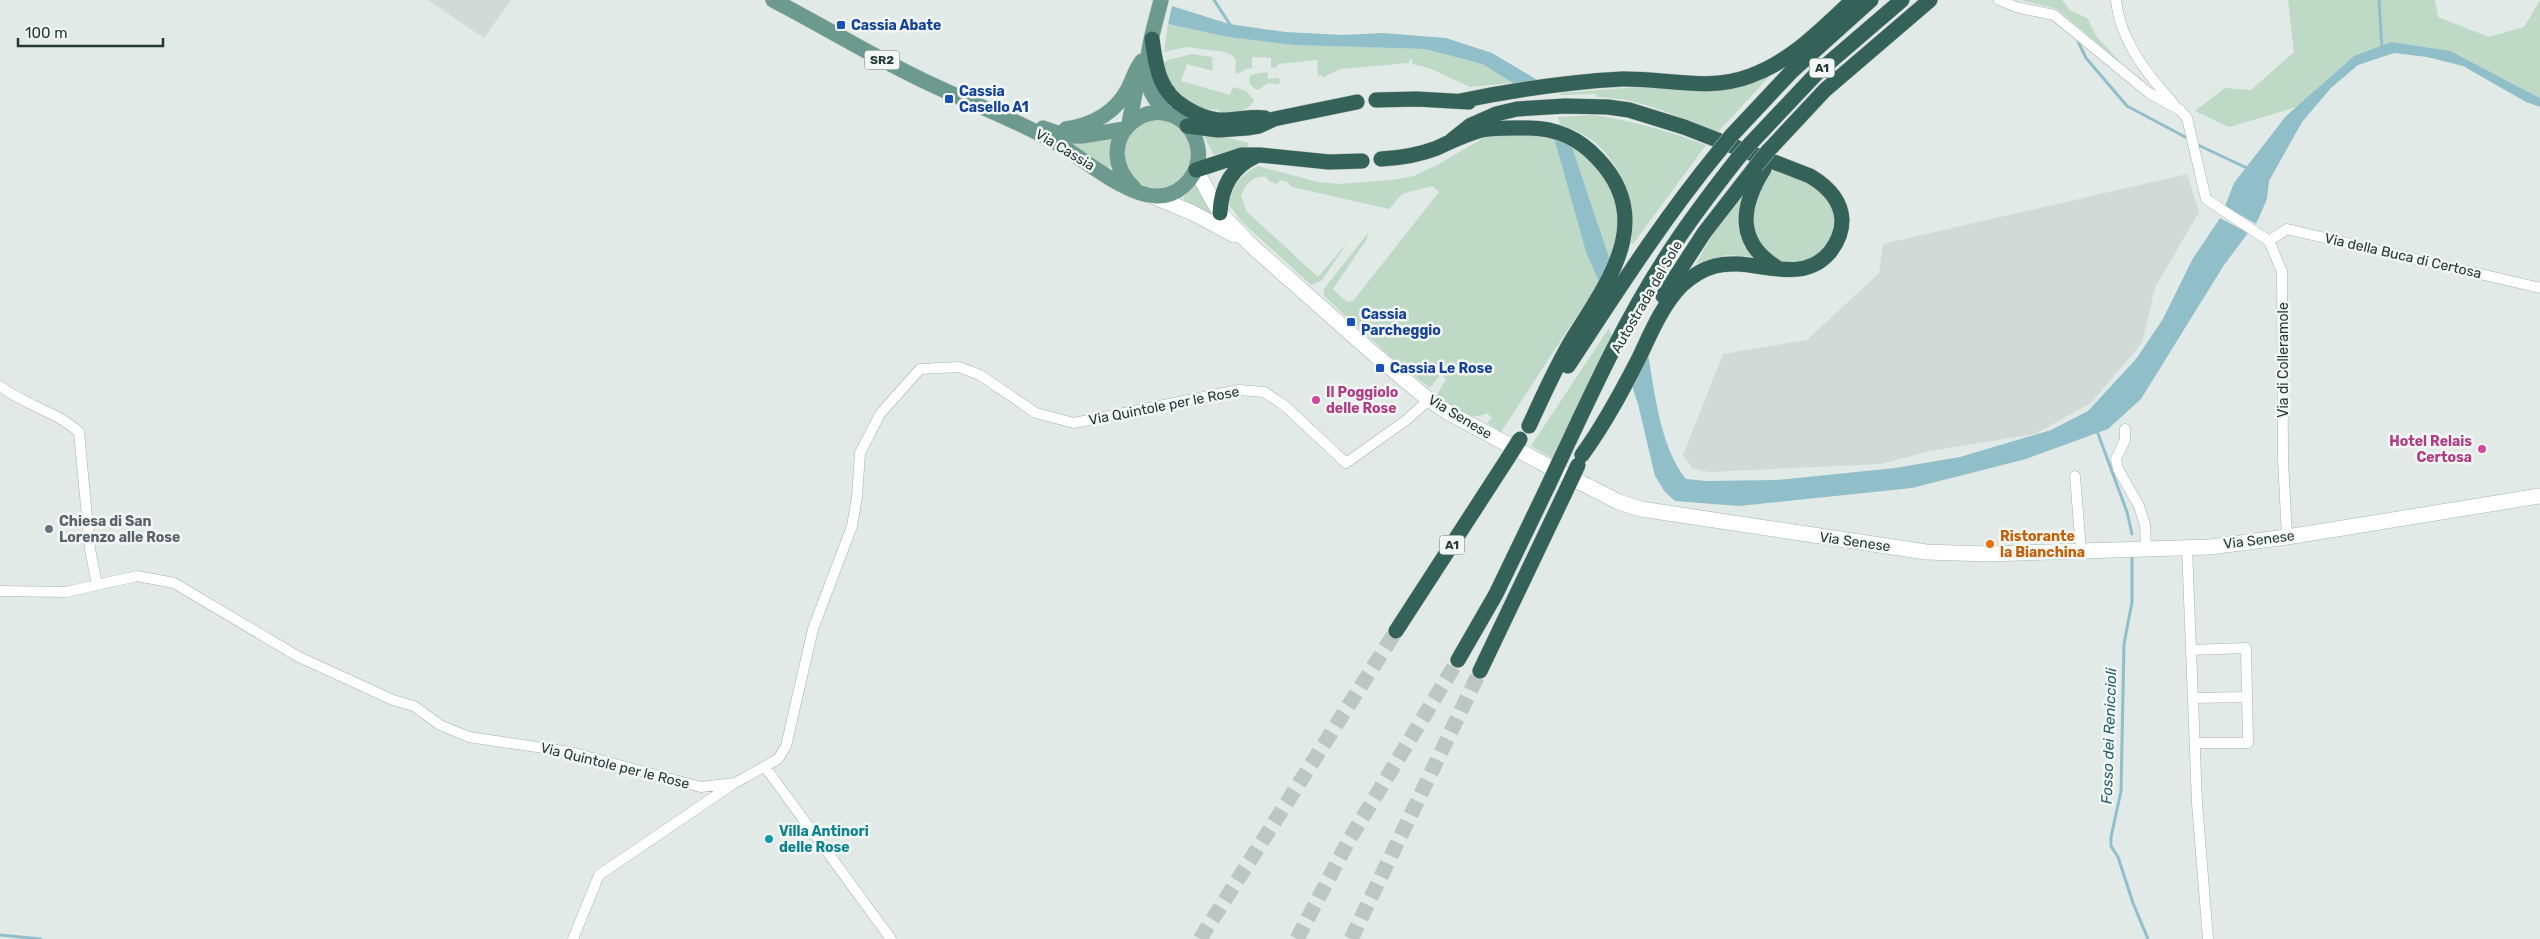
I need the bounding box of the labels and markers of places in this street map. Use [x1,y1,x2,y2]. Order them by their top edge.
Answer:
place label: Cassia Abate [851,17,941,34]
marker: Cassia Abate [835,19,847,31]
place label: Cassia Casello A1 [959,83,1029,116]
marker: Cassia Casello A1 [943,93,955,105]
place label: Cassia Parcheggio [1361,306,1441,339]
marker: Cassia Parcheggio [1345,316,1357,328]
place label: Cassia Le Rose [1390,360,1493,377]
marker: Cassia Le Rose [1374,362,1386,374]
place label: Il Poggiolo delle Rose [1326,384,1398,417]
marker: Il Poggiolo delle Rose [1310,394,1322,406]
place label: Hotel Relais Certosa [2389,433,2472,466]
marker: Hotel Relais Certosa [2476,443,2488,455]
place label: Chiesa di San Lorenzo alle Rose [59,513,180,546]
marker: Chiesa di San Lorenzo alle Rose [43,523,55,535]
place label: Ristorante la Bianchina [2000,528,2085,561]
marker: Ristorante la Bianchina [1984,538,1996,550]
place label: Villa Antinori delle Rose [779,823,869,856]
marker: Villa Antinori delle Rose [763,833,775,845]

